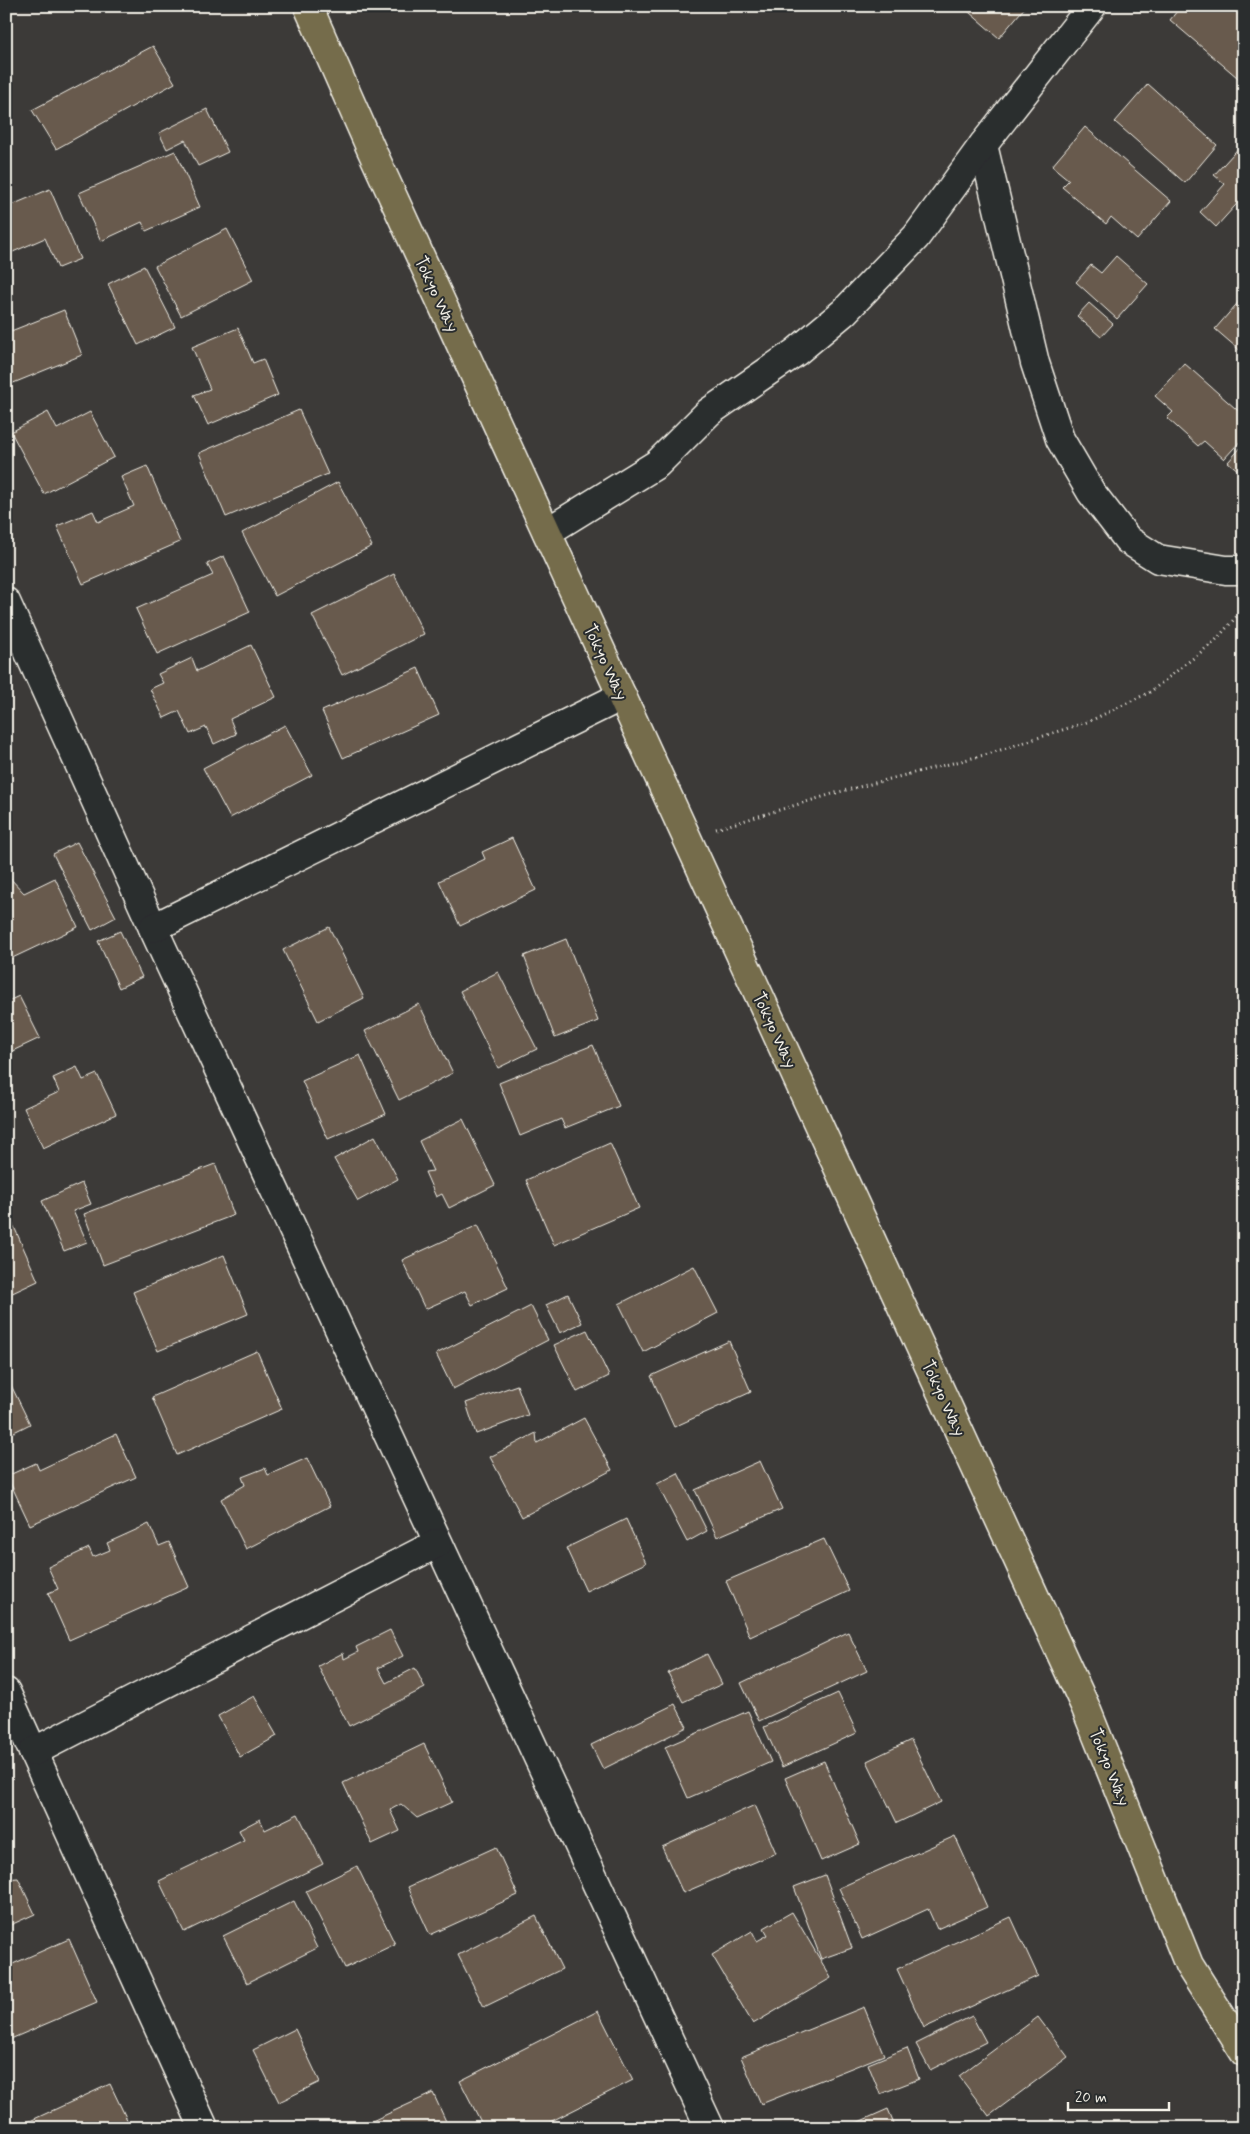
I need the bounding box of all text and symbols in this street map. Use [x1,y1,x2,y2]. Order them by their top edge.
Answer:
street label: Tokyo Way [408,252,464,337]
street label: Tokyo Way [577,620,633,705]
street label: Tokyo Way [746,988,802,1073]
street label: Tokyo Way [915,1356,971,1441]
street label: Tokyo Way [1083,1725,1136,1810]
scale bar [1068,2079,1169,2111]
text: 20 m [1075,2088,1107,2108]

